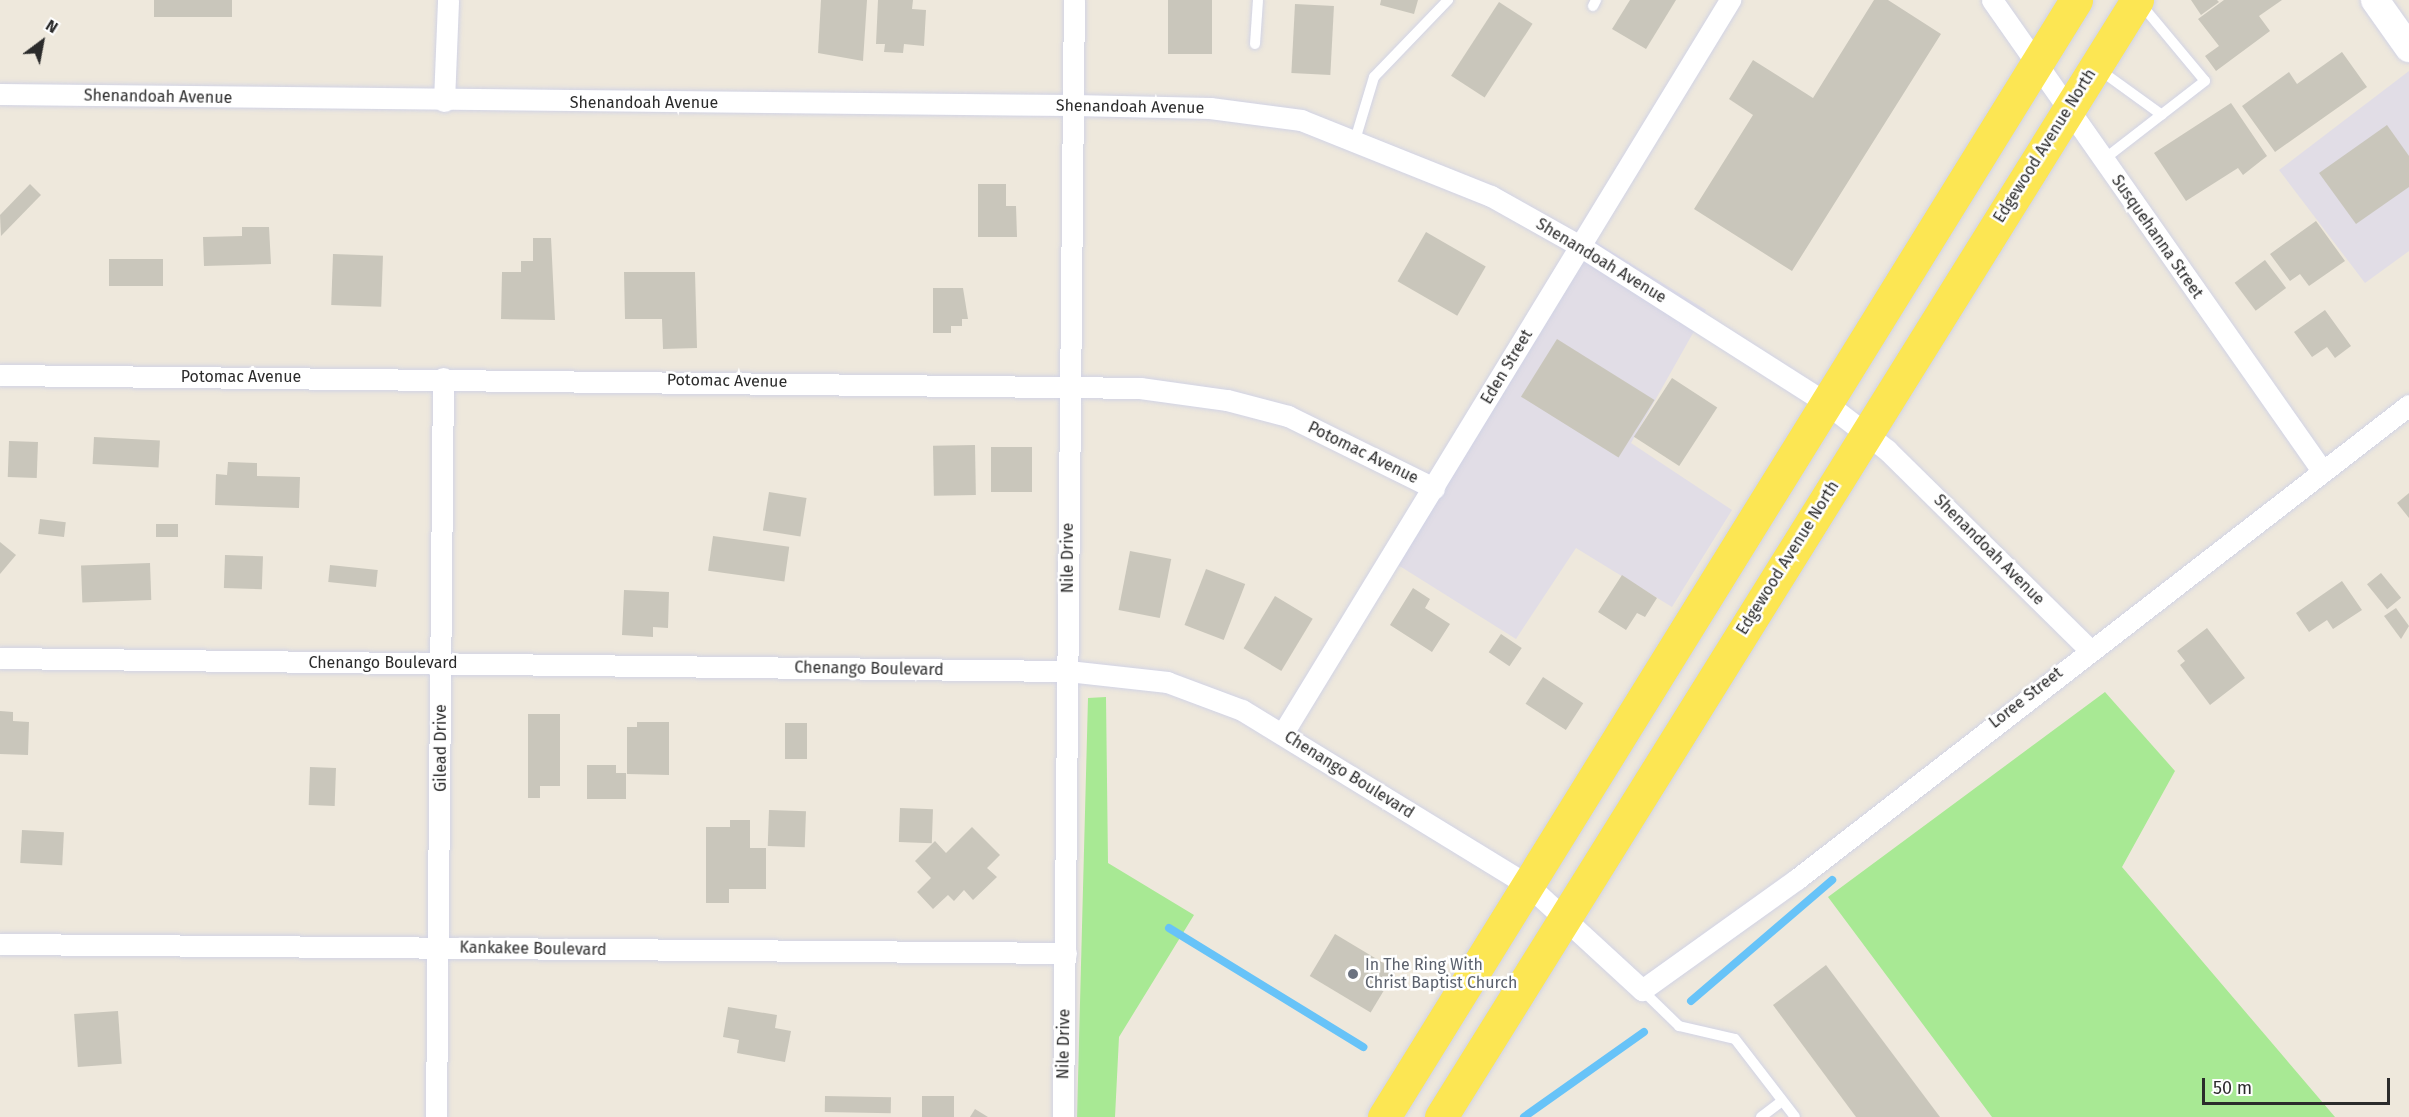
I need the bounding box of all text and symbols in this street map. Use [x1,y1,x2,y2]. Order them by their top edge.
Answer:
north arrow [12,12,72,72]
text: N [42,15,61,37]
street label: Edgewood Avenue North [1990,66,2100,226]
street label: Shenandoah Avenue [84,86,232,108]
street label: Shenandoah Avenue [570,93,718,113]
street label: Shenandoah Avenue [1056,96,1204,118]
street label: Susquehanna Street [2107,172,2207,302]
street label: Shenandoah Avenue [1532,215,1670,307]
street label: Eden Street [1477,326,1537,408]
street label: Potomac Avenue [181,367,301,387]
street label: Potomac Avenue [667,370,787,392]
street label: Potomac Avenue [1305,418,1421,488]
street label: Edgewood Avenue North [1733,478,1843,638]
street label: Shenandoah Avenue [1930,491,2048,609]
street label: Nile Drive [1058,523,1078,593]
street label: Chenango Boulevard [308,653,458,673]
street label: Chenango Boulevard [794,658,944,680]
street label: Loree Street [1986,663,2066,733]
street label: Gilead Drive [431,704,451,792]
street label: Chenango Boulevard [1281,727,1417,823]
street label: Kankakee Boulevard [459,938,607,960]
place label: In The Ring With Christ Baptist Church [1365,955,1517,993]
marker: In The Ring With Christ Baptist Church [1346,967,1360,981]
street label: Nile Drive [1054,1009,1074,1079]
scale bar [2205,1066,2392,1104]
text: 50 m [2213,1077,2252,1099]

